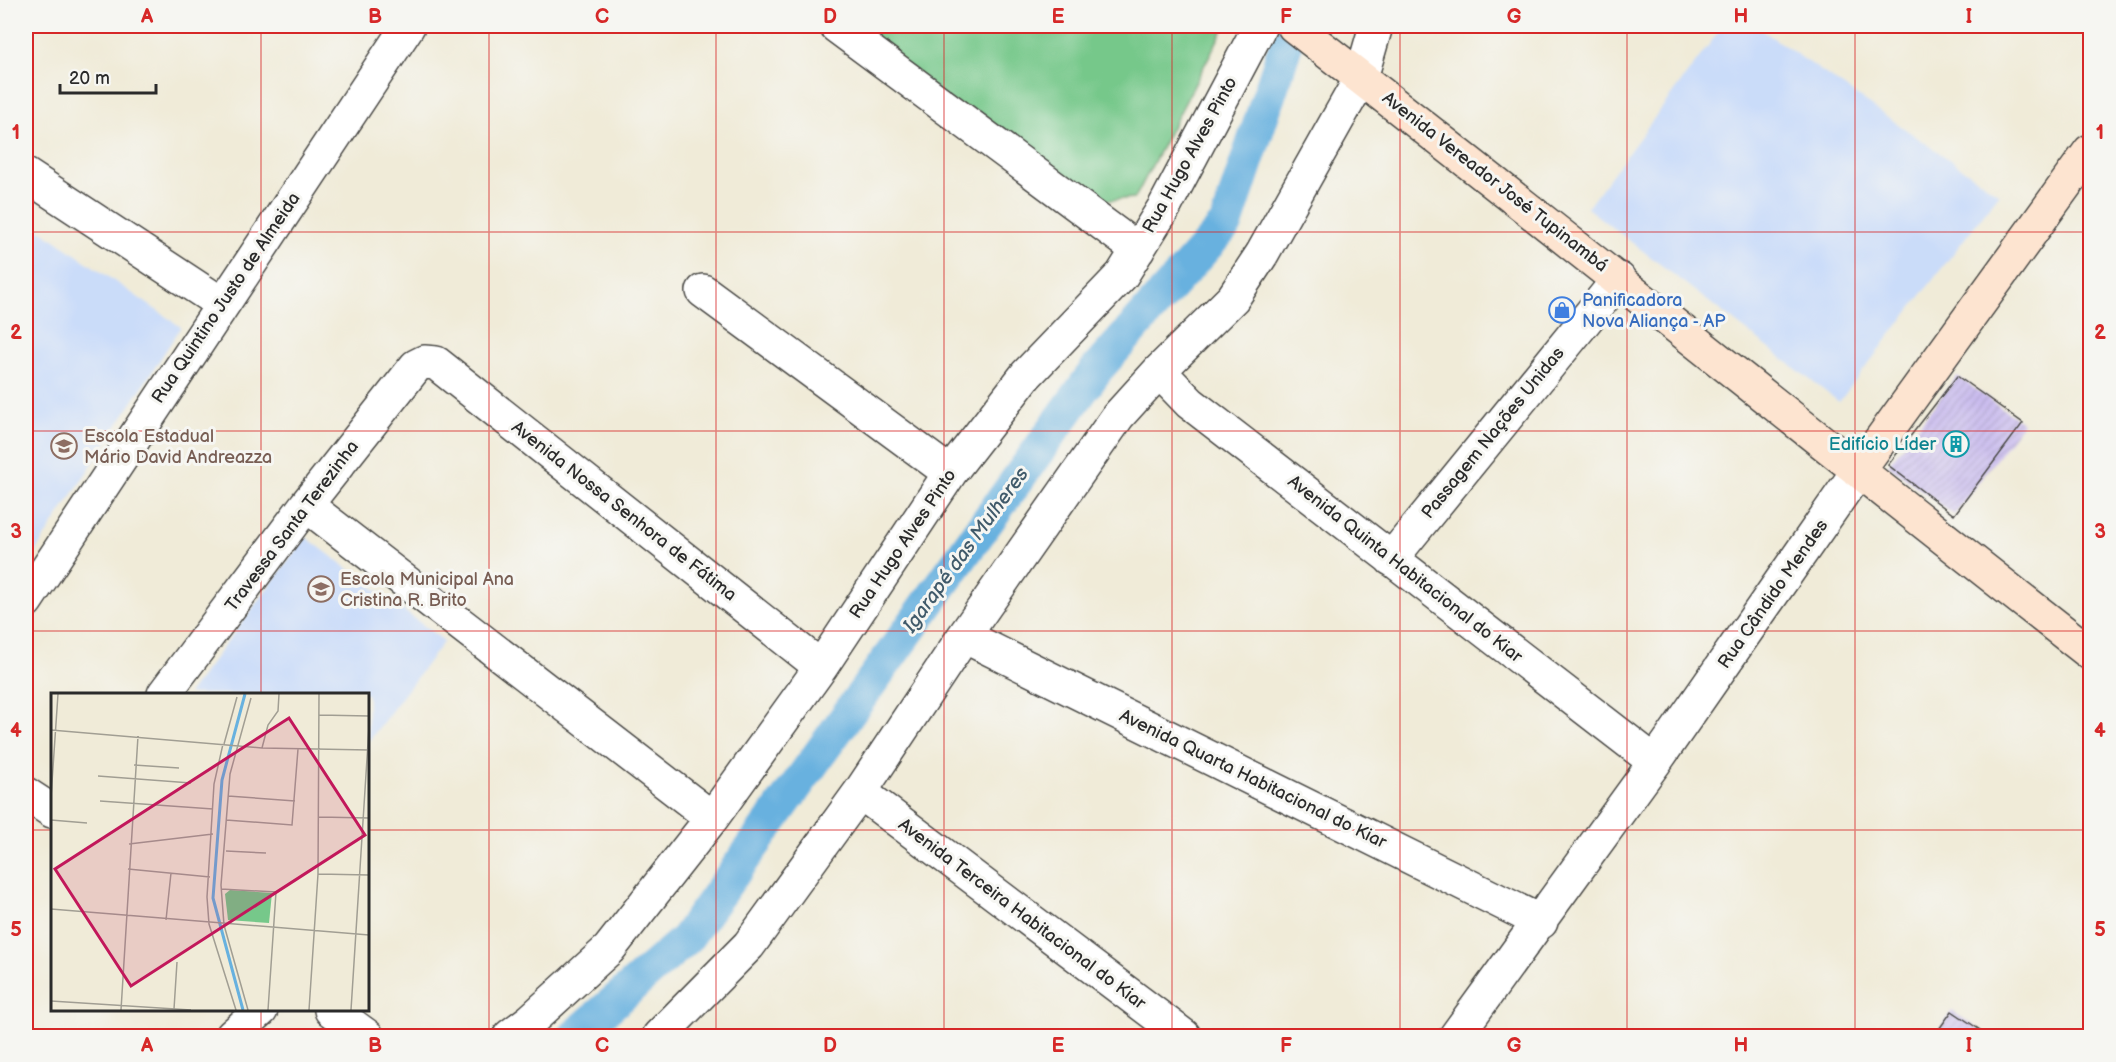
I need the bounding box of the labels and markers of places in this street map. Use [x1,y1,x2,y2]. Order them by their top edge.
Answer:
place label: Panificadora Nova Aliança - AP [1582,290,1726,332]
shop icon: Panificadora Nova Aliança - AP [1547,295,1577,325]
place label: Escola Estadual Mário David Andreazza [84,426,272,468]
building icon: Edifício Líder [1941,429,1971,459]
school or university icon: Escola Estadual Mário David Andreazza [49,431,79,461]
place label: Edifício Líder [1829,434,1936,455]
place label: Escola Municipal Ana Cristina R. Brito [340,569,514,611]
school or university icon: Escola Municipal Ana Cristina R. Brito [306,574,336,604]

